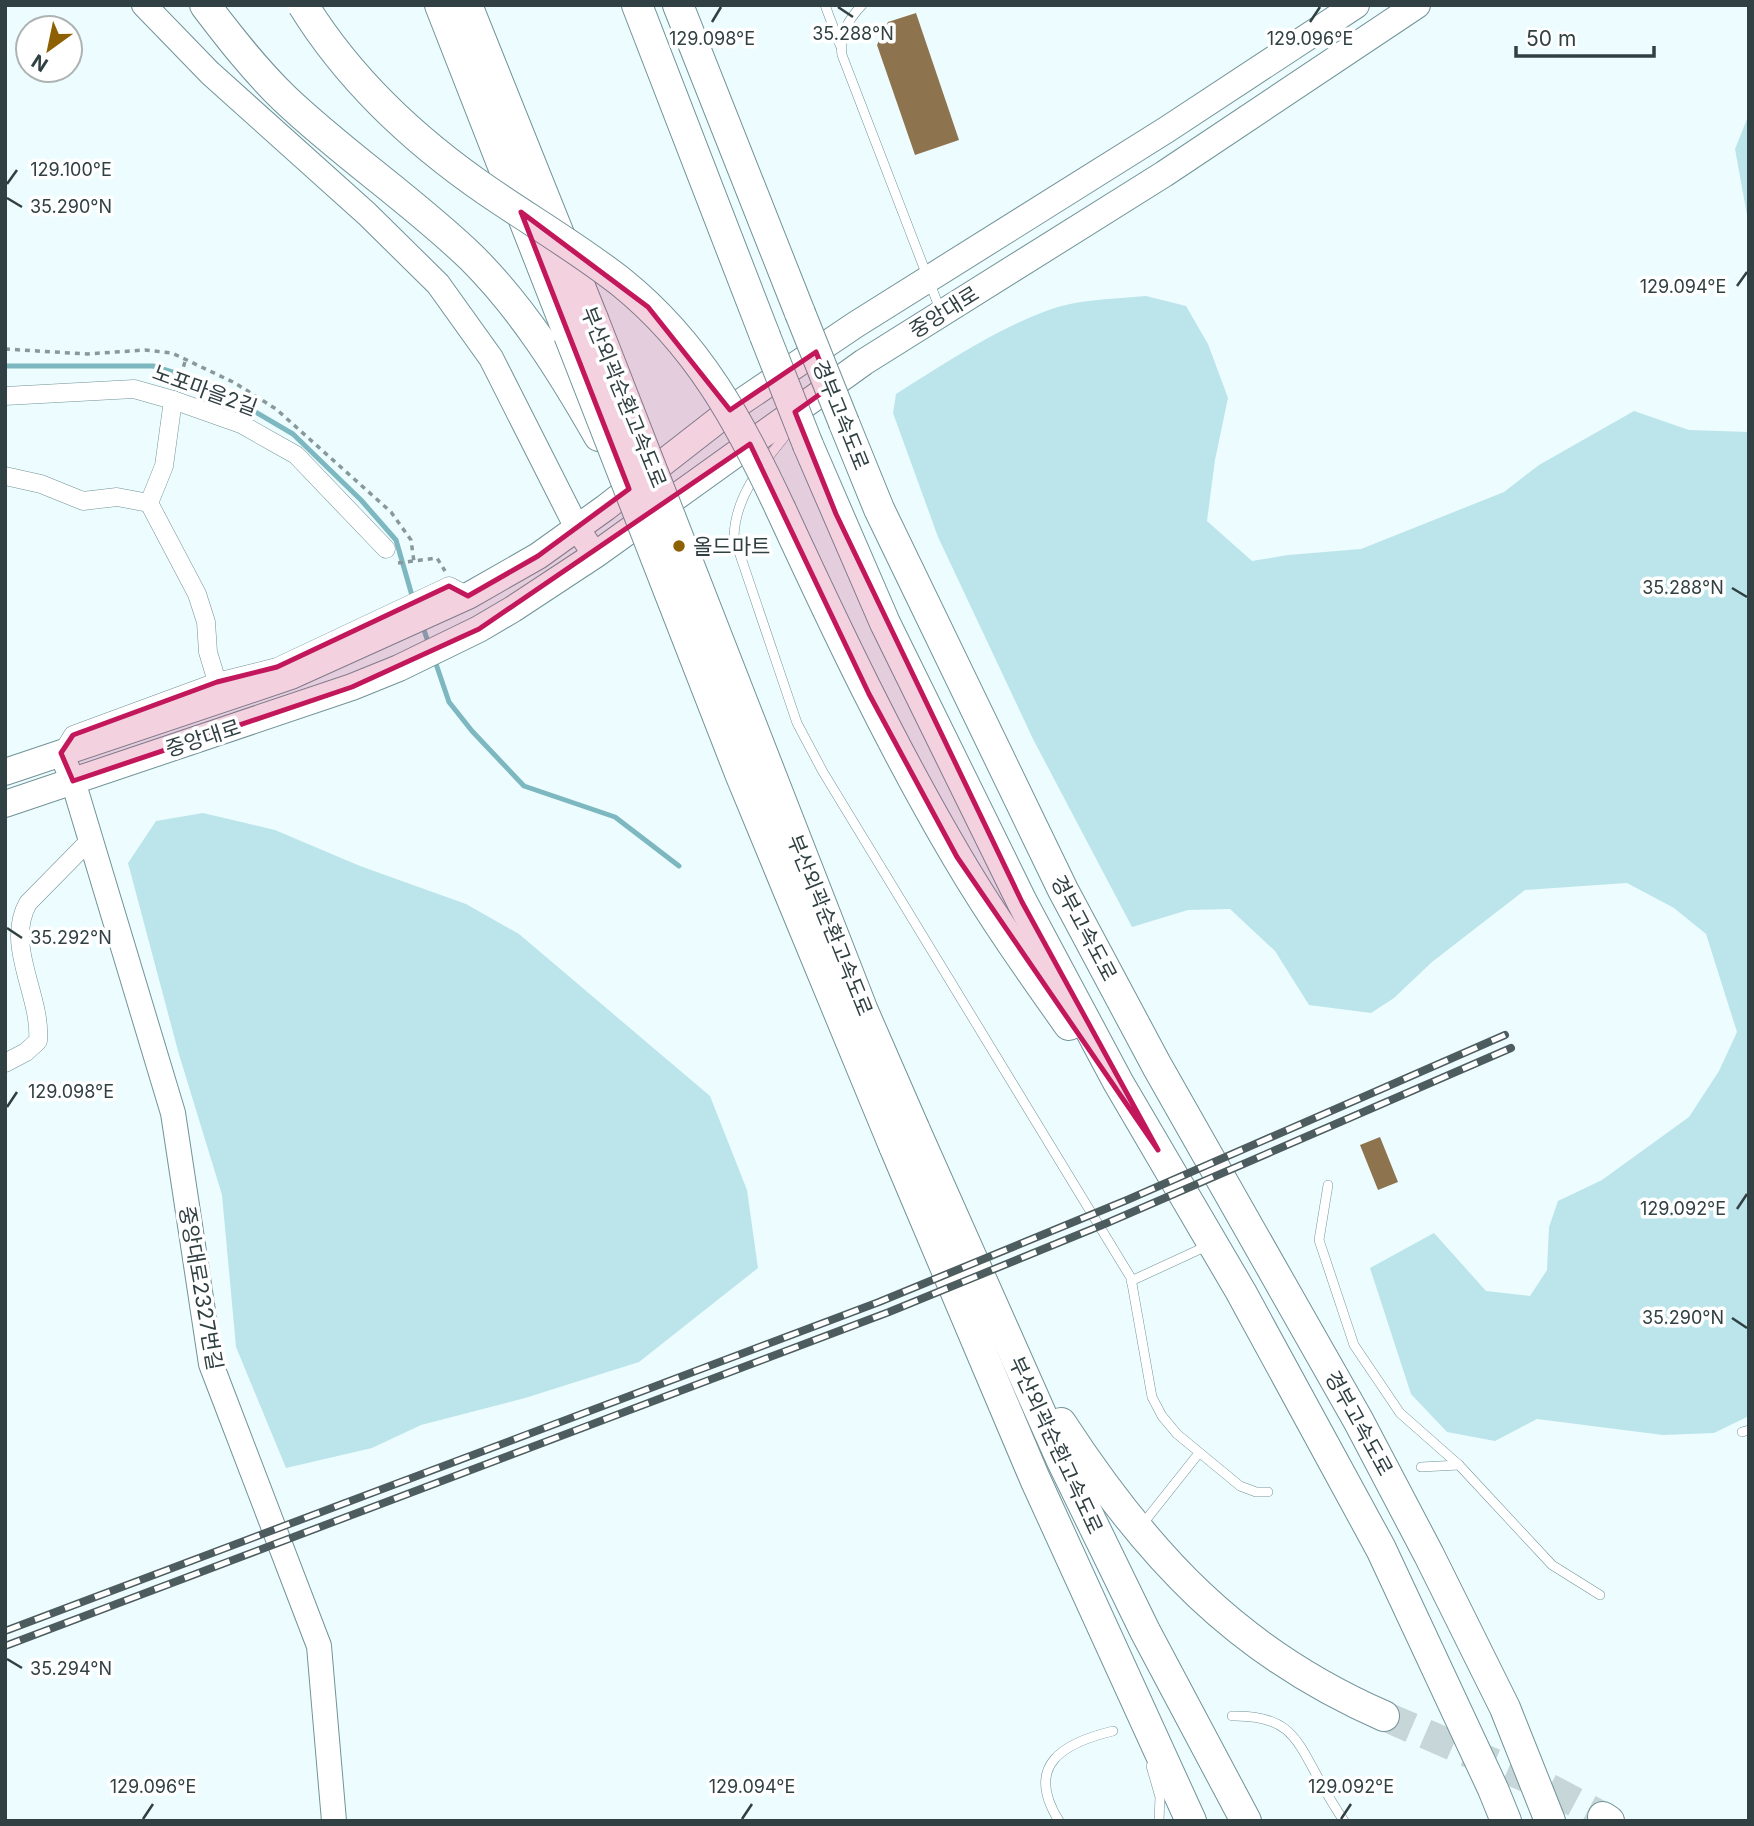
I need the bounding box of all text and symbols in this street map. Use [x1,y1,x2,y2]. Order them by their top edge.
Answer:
north arrow [14,14,84,84]
scale bar [1516,14,1654,58]
text: 35.288°N [812,23,894,44]
text: 50 m [1526,26,1576,51]
text: 129.098°E [669,28,755,49]
text: 129.096°E [1267,28,1353,49]
text: N [28,49,52,76]
text: 129.100°E [30,159,112,180]
text: 35.290°N [30,196,112,217]
text: 129.094°E [1640,276,1726,297]
street label: 중앙대로 [905,281,983,343]
street label: 부산외곽순환고속도로 [576,303,672,491]
street label: 경부고속도로 [808,357,874,473]
street label: 노포마을2길 [149,360,261,420]
place label: 올드마트 [693,534,770,559]
marker: 올드마트 [671,538,687,554]
text: 35.288°N [1642,577,1724,598]
street label: 중앙대로 [162,714,244,762]
street label: 부산외곽순환고속도로 [782,831,878,1019]
street label: 경부고속도로 [1046,871,1122,985]
text: 35.292°N [30,927,112,948]
text: 129.098°E [28,1081,114,1102]
text: 129.092°E [1640,1198,1726,1219]
street label: 중앙대로2327번길 [174,1204,228,1372]
text: 35.290°N [1642,1307,1724,1328]
street label: 부산외곽순환고속도로 [1004,1352,1108,1538]
street label: 경부고속도로 [1320,1366,1398,1480]
text: 35.294°N [30,1658,112,1679]
text: 129.096°E [110,1776,196,1797]
text: 129.094°E [709,1776,795,1797]
text: 129.092°E [1308,1776,1394,1797]

